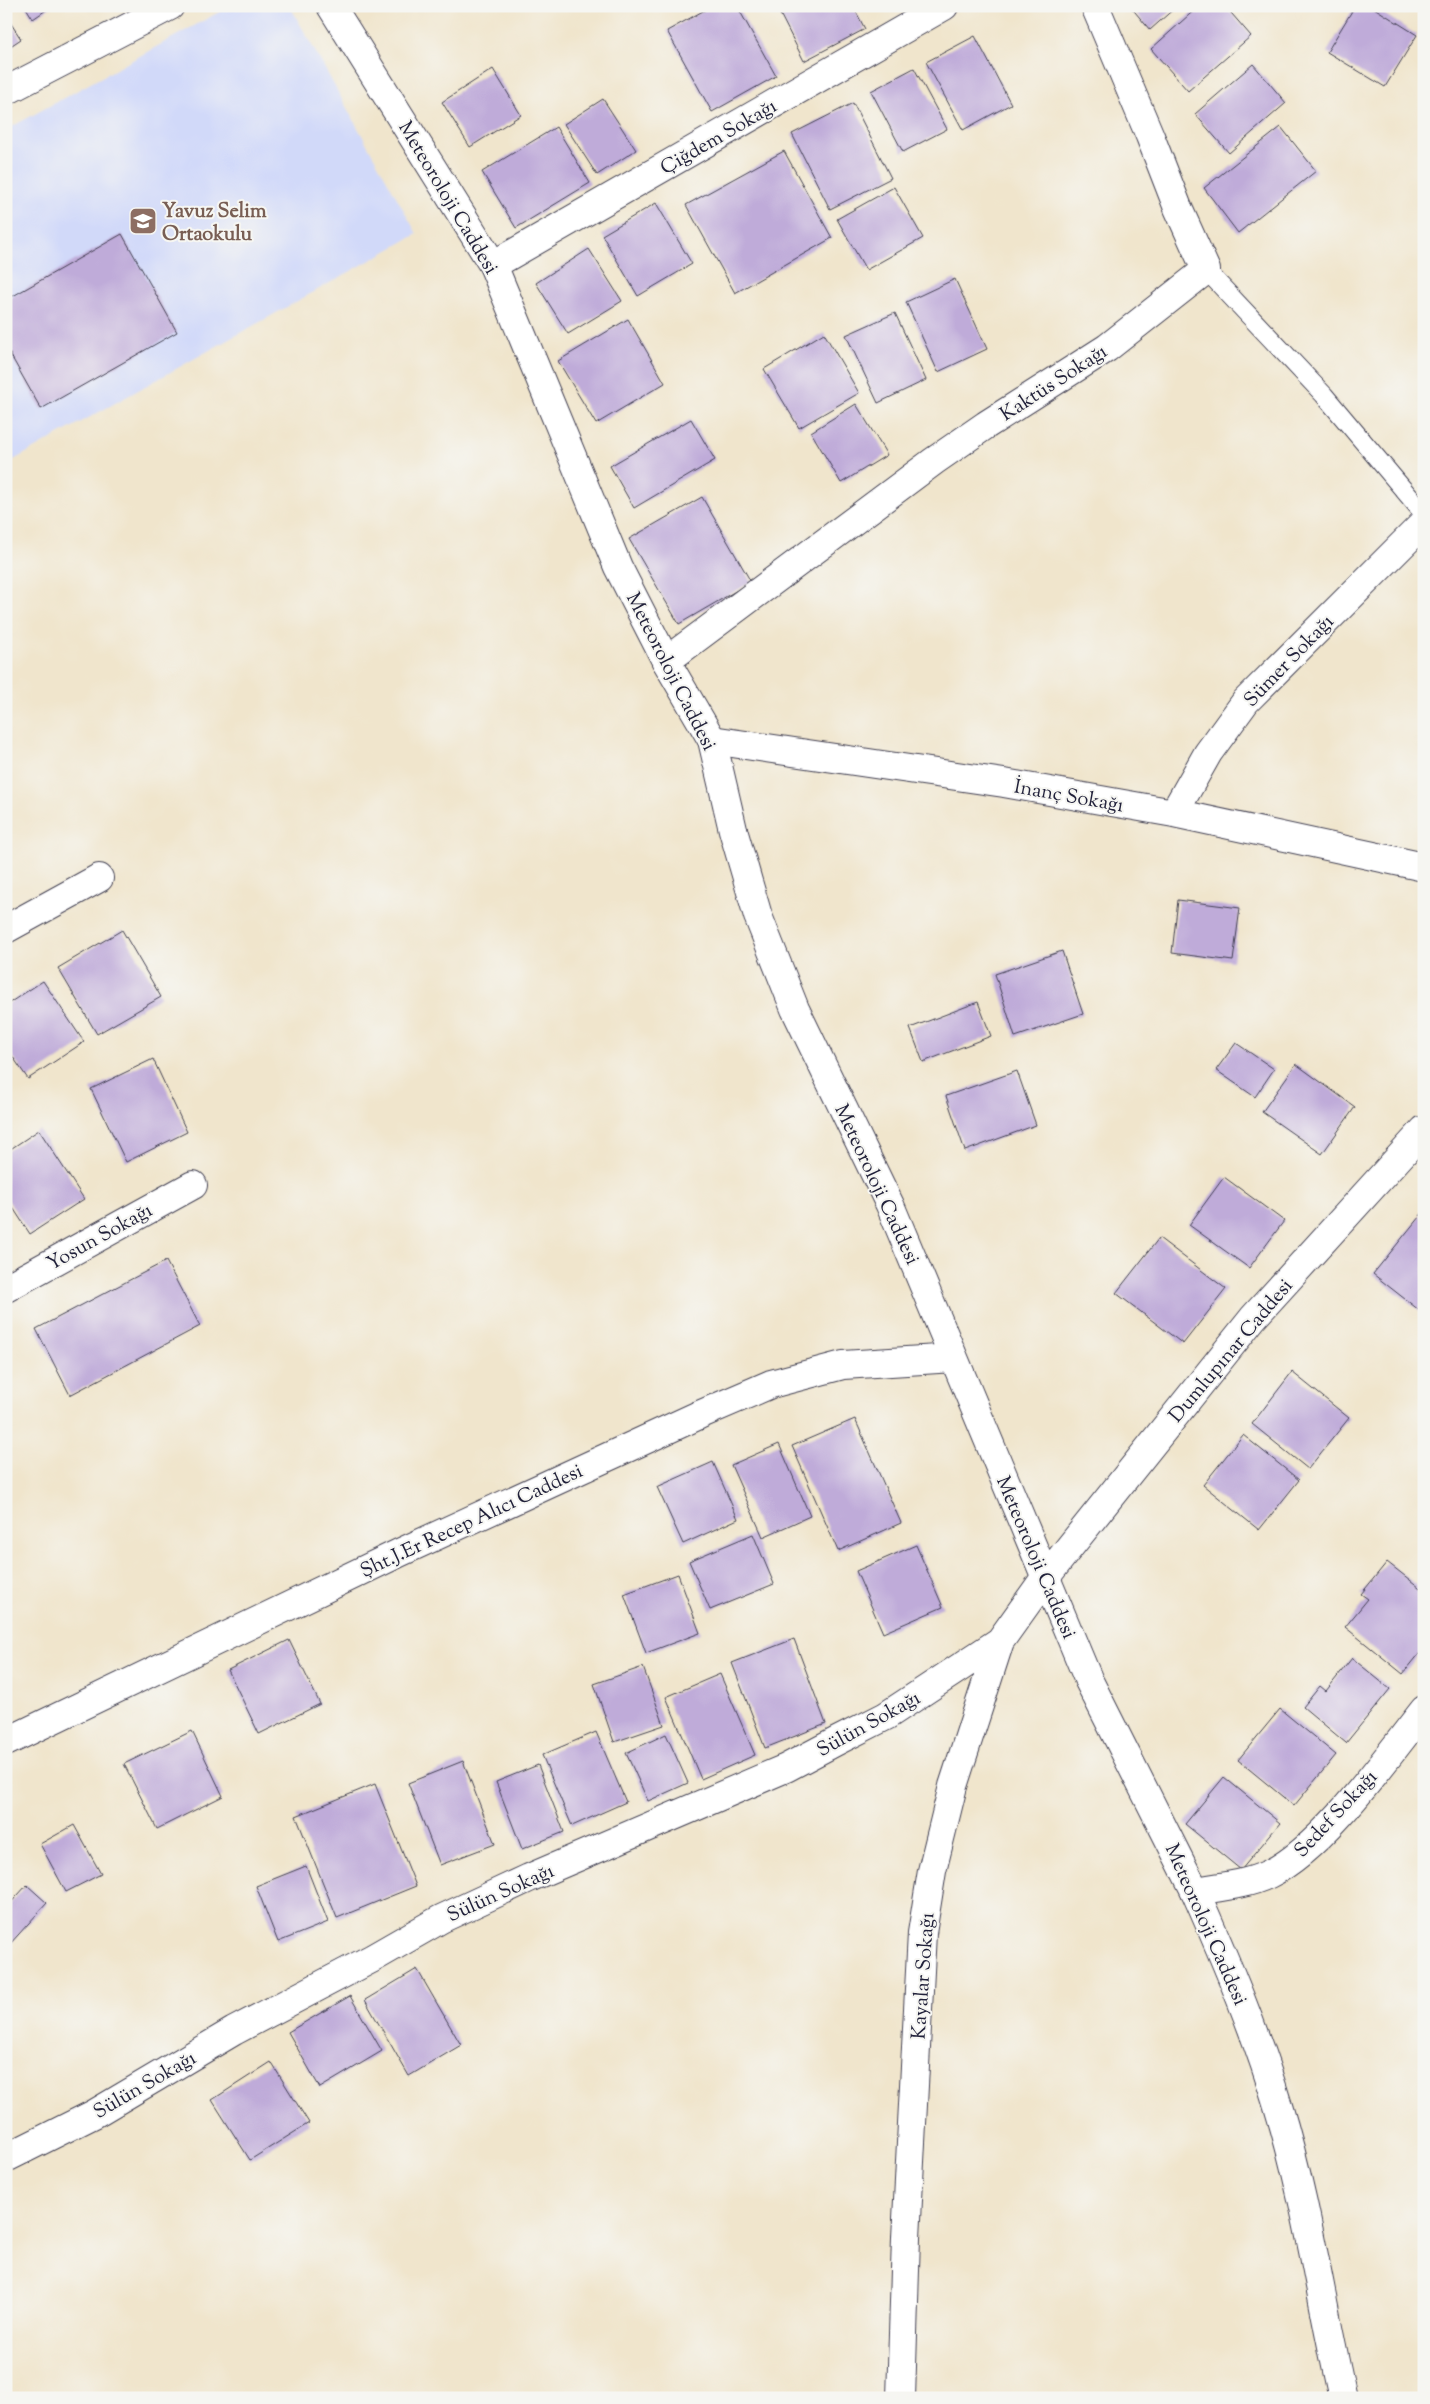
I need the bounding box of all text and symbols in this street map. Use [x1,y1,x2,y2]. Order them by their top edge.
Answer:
street label: Çiğdem Sokağı [656,93,783,183]
street label: Meteoroloji Caddesi [390,116,504,281]
place label: Yavuz Selim Ortaokulu [162,198,267,250]
school or university icon: Yavuz Selim Ortaokulu [128,206,158,236]
street label: Kaktüs Sokağı [995,338,1114,430]
street label: Meteoroloji Caddesi [617,588,722,757]
street label: Sümer Sokağı [1238,609,1342,715]
street label: İnanç Sokağı [1012,774,1126,821]
street label: Meteoroloji Caddesi [826,1100,926,1270]
street label: Yosun Sokağı [42,1197,159,1279]
street label: Dumlupınar Caddesi [1163,1273,1301,1430]
street label: Şht.J.Er Recep Alıcı Caddesi [356,1458,588,1587]
street label: Meteoroloji Caddesi [987,1472,1082,1644]
street label: Sülün Sokağı [812,1685,927,1766]
street label: Sedef Sokağı [1288,1764,1385,1865]
street label: Meteoroloji Caddesi [1156,1840,1254,2011]
street label: Sülün Sokağı [443,1858,559,1931]
street label: Kayalar Sokağı [906,1912,943,2040]
street label: Sülün Sokağı [88,2045,202,2127]

